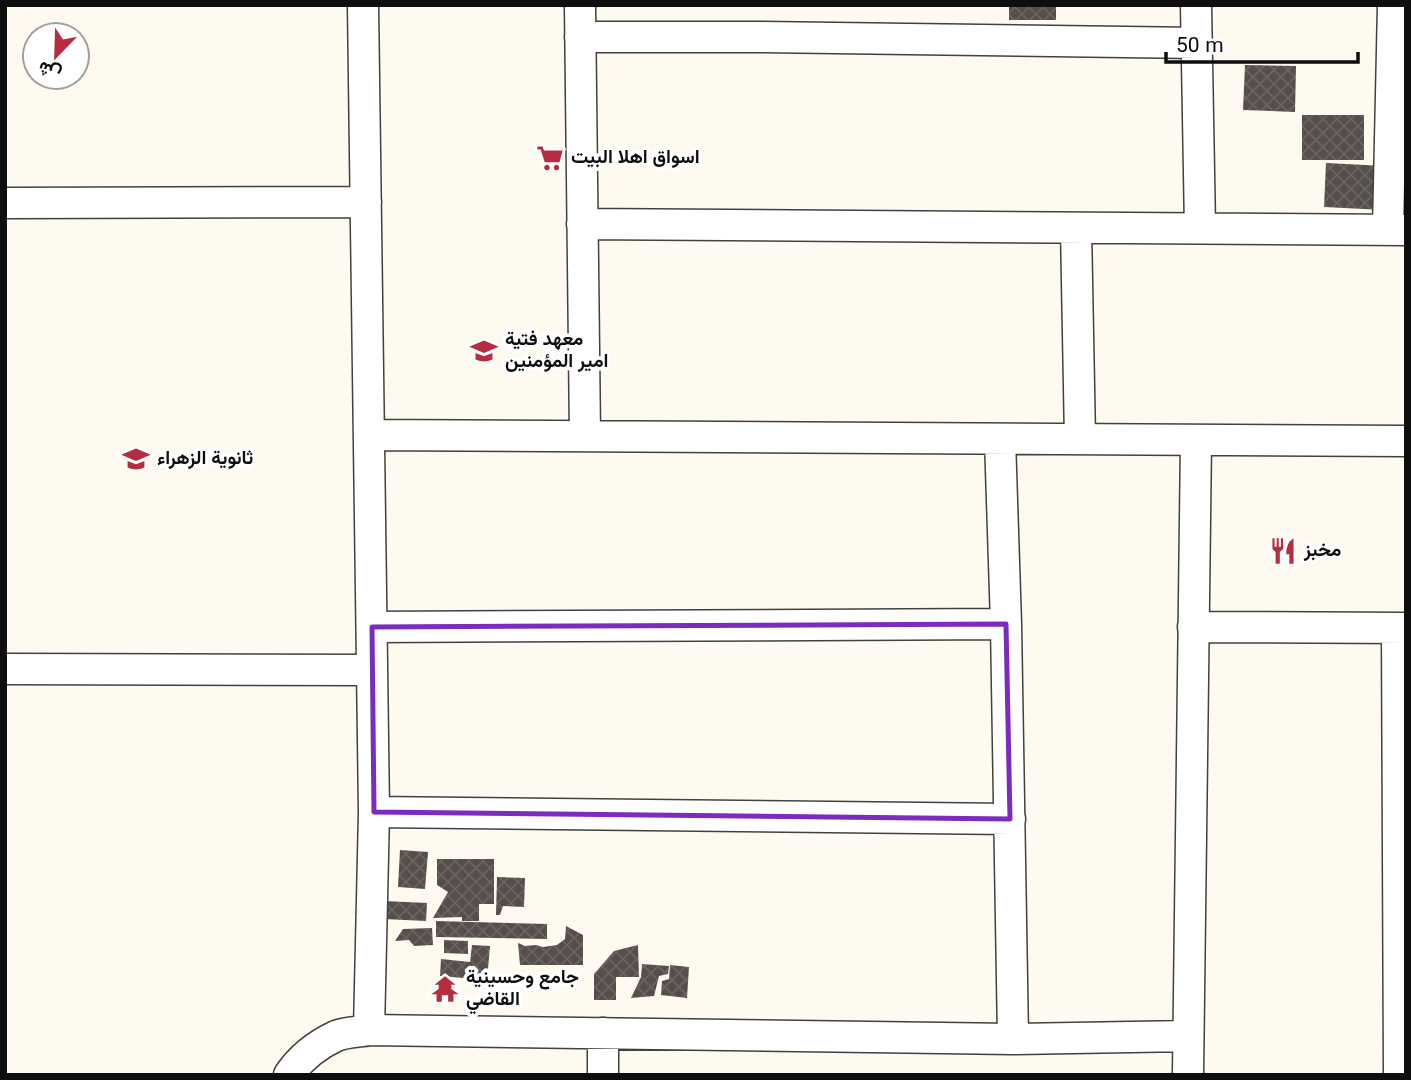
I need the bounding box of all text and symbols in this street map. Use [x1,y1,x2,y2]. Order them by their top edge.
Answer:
north arrow [21,21,91,91]
scale bar [1166,21,1358,65]
text: 50 m [1176,30,1224,63]
text: ش [34,51,67,87]
supermarket icon: اسواق اهلا البيت [535,143,565,173]
place label: اسواق اهلا البيت [571,144,700,173]
place label: معهد فتية امير المؤمنين [505,326,608,377]
school or university icon: معهد فتية امير المؤمنين [469,336,499,366]
school or university icon: ثانوية الزهراء [121,444,151,474]
place label: ثانوية الزهراء [157,445,253,474]
restaurant icon: مخبز [1268,536,1298,566]
place label: مخبز [1303,537,1341,566]
place label: جامع وحسينية القاضي [466,964,579,1015]
temple icon: جامع وحسينية القاضي [430,974,460,1004]

